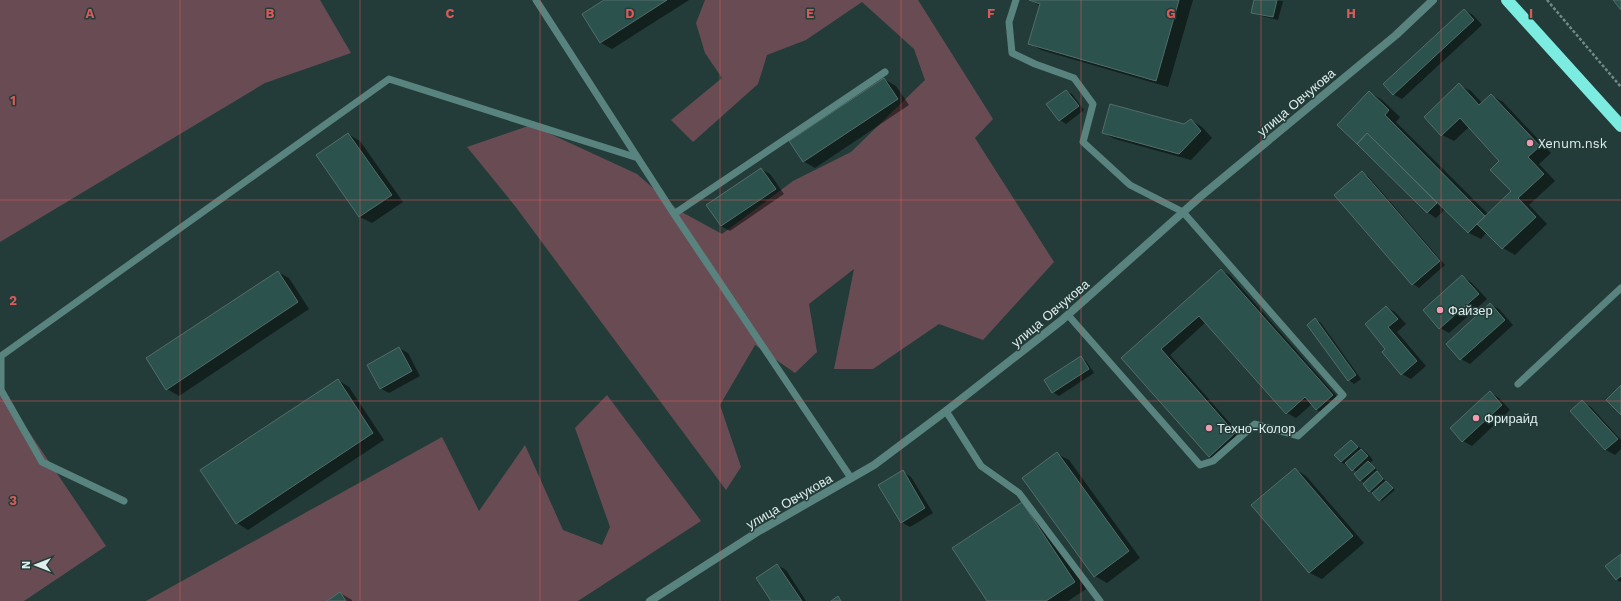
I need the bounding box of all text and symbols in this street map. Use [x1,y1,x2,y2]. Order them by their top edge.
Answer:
text: A [86,6,95,21]
text: B [266,6,275,21]
text: C [446,6,455,21]
text: D [625,6,635,21]
text: E [806,6,814,21]
text: F [987,6,995,21]
text: G [1166,6,1176,21]
text: H [1346,6,1356,21]
text: I [1529,6,1533,21]
street label: улица Овчукова [1254,65,1339,139]
text: 1 [10,93,16,108]
place label: Xenum.nsk [1538,136,1608,151]
marker: Xenum.nsk [1525,138,1535,148]
street label: улица Овчукова [1008,276,1093,350]
text: 2 [9,293,17,308]
place label: Файзер [1448,303,1493,318]
marker: Файзер [1435,305,1445,315]
place label: Фрирайд [1484,411,1538,426]
marker: Фрирайд [1471,413,1481,423]
place label: Техно-Колор [1217,421,1295,436]
marker: Техно-Колор [1204,423,1214,433]
street label: улица Овчукова [744,470,836,532]
text: 3 [9,493,17,508]
north arrow [16,545,56,585]
text: N [20,561,33,569]

